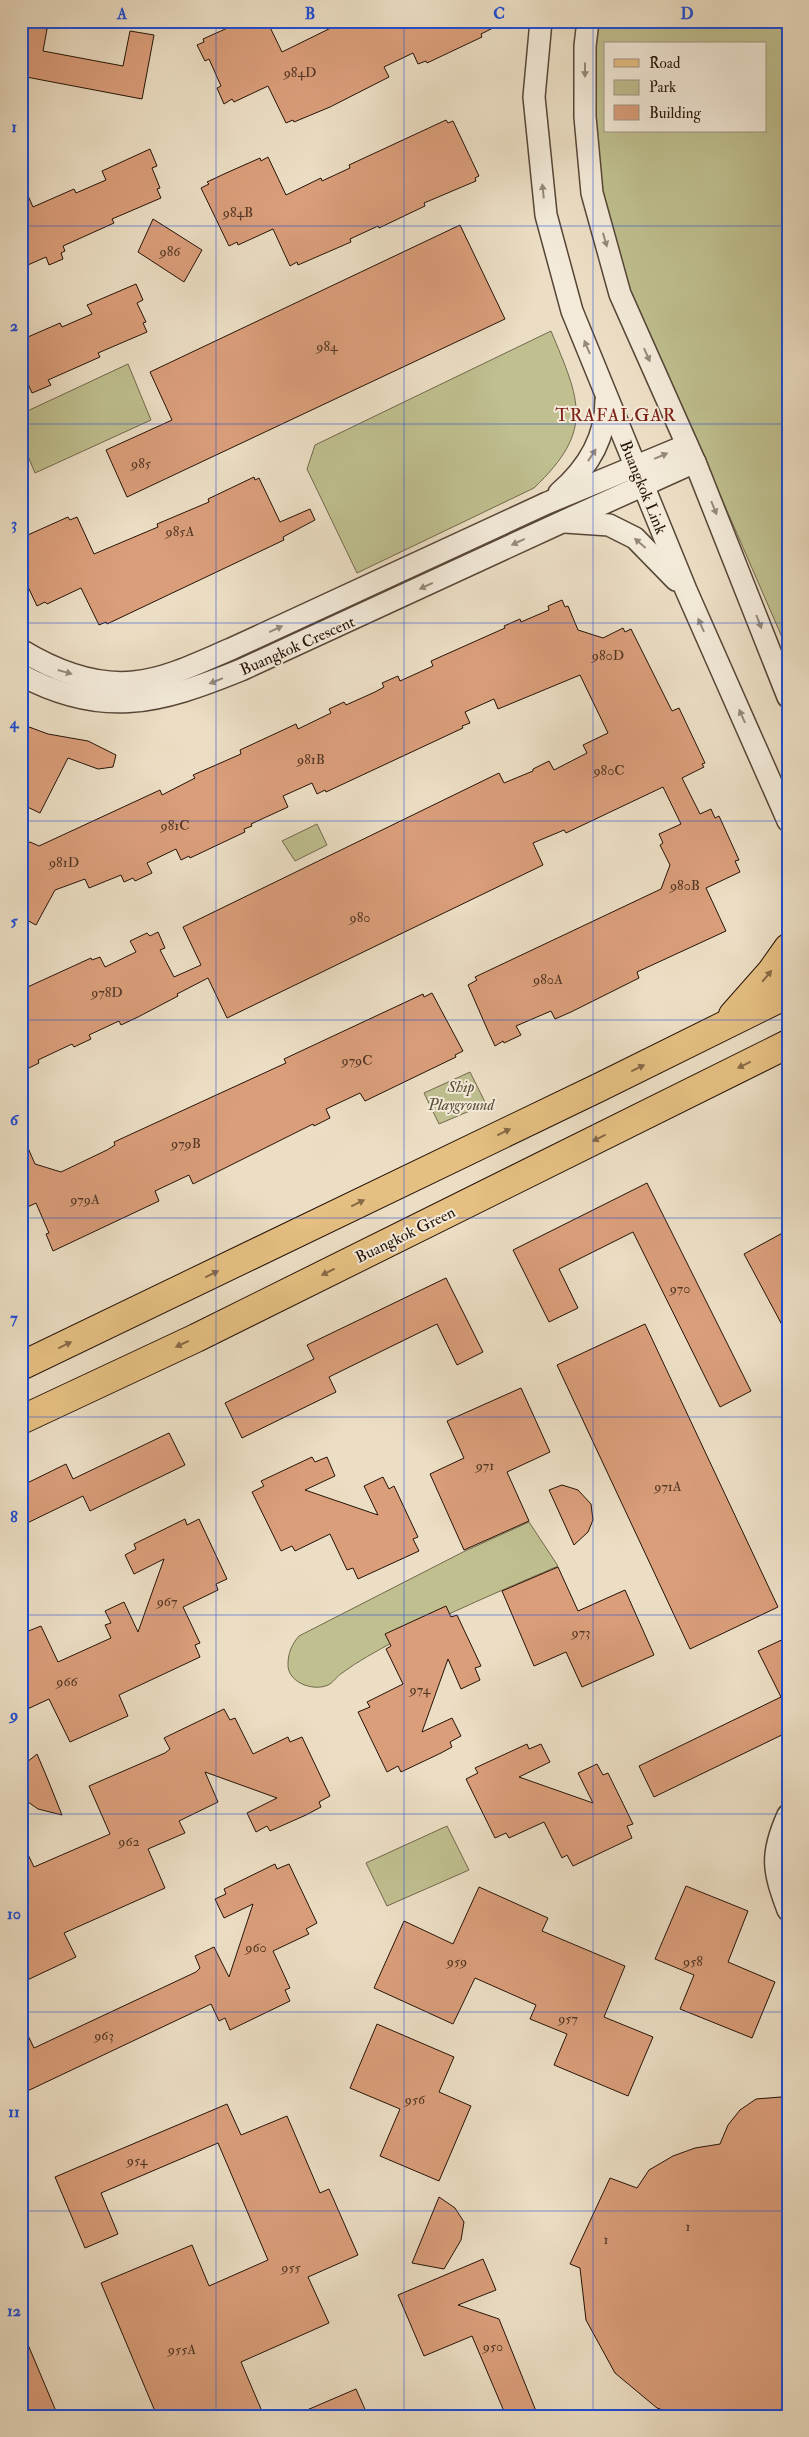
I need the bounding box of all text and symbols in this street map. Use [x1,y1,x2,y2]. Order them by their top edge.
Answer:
text: A [116,4,128,24]
text: B [305,4,315,24]
text: C [493,4,505,24]
text: D [680,4,694,24]
legend [604,42,766,132]
text: Road [649,54,681,73]
one-way arrow [581,62,589,78]
house number: 984D [283,64,316,81]
text: Park [649,78,676,97]
text: Building [649,104,701,123]
text: 1 [11,117,17,137]
one-way arrow [539,183,547,199]
house number: 984B [222,204,253,221]
one-way arrow [602,232,610,247]
house number: 986 [159,243,181,260]
text: 2 [10,316,18,336]
house number: 984 [315,338,339,355]
one-way arrow [583,339,591,354]
one-way arrow [644,348,652,362]
district label: TRAFALGAR [555,404,677,427]
street label: Buangkok Link [615,438,671,537]
one-way arrow [587,448,596,462]
one-way arrow [654,451,669,459]
house number: 985 [130,455,152,472]
one-way arrow [710,500,718,515]
text: 3 [11,514,17,534]
house number: 985A [165,523,194,540]
one-way arrow [635,537,647,549]
one-way arrow [511,539,525,547]
one-way arrow [419,582,433,590]
street label: Buangkok Crescent [237,612,358,680]
one-way arrow [755,615,763,630]
one-way arrow [697,618,705,632]
one-way arrow [269,624,283,632]
house number: 980D [591,647,624,664]
one-way arrow [57,668,72,676]
one-way arrow [209,677,223,685]
one-way arrow [738,709,746,723]
text: 4 [9,713,20,733]
house number: 981B [296,751,325,768]
house number: 980C [592,762,625,779]
house number: 981C [160,817,190,834]
house number: 981D [48,854,79,871]
house number: 980B [669,877,700,894]
house number: 980 [349,909,370,926]
text: 5 [10,911,18,931]
one-way arrow [762,970,773,983]
house number: 980A [532,971,563,988]
house number: 978D [90,984,123,1001]
house number: 979C [340,1052,373,1069]
one-way arrow [737,1061,751,1069]
one-way arrow [631,1064,645,1072]
park label: Ship Playground [427,1077,495,1115]
text: 6 [10,1110,20,1130]
one-way arrow [497,1128,511,1136]
one-way arrow [591,1133,606,1142]
house number: 979B [170,1135,201,1152]
house number: 979A [69,1191,100,1208]
one-way arrow [351,1199,365,1207]
street label: Buangkok Green [352,1202,459,1268]
one-way arrow [321,1268,335,1276]
one-way arrow [204,1270,219,1279]
house number: 970 [669,1280,690,1297]
text: 7 [10,1308,18,1328]
one-way arrow [58,1341,72,1349]
one-way arrow [175,1341,189,1349]
house number: 971 [475,1457,494,1474]
house number: 971A [653,1478,682,1495]
text: 8 [10,1507,18,1527]
house number: 967 [156,1593,178,1610]
house number: 973 [571,1624,590,1641]
house number: 966 [55,1673,79,1690]
house number: 974 [409,1681,432,1698]
text: 9 [8,1705,18,1725]
house number: 962 [117,1833,140,1850]
text: 10 [7,1904,21,1924]
house number: 960 [244,1939,267,1956]
house number: 959 [446,1953,467,1970]
house number: 958 [682,1953,703,1970]
house number: 957 [557,2010,578,2027]
house number: 963 [93,2027,114,2044]
house number: 956 [404,2091,426,2108]
text: 11 [8,2102,20,2122]
house number: 954 [126,2152,149,2169]
house number: 1 [686,2218,691,2235]
house number: 1 [604,2231,609,2248]
house number: 955 [280,2259,302,2276]
text: 12 [7,2301,21,2321]
house number: 950 [482,2338,503,2355]
house number: 955A [167,2341,196,2358]

